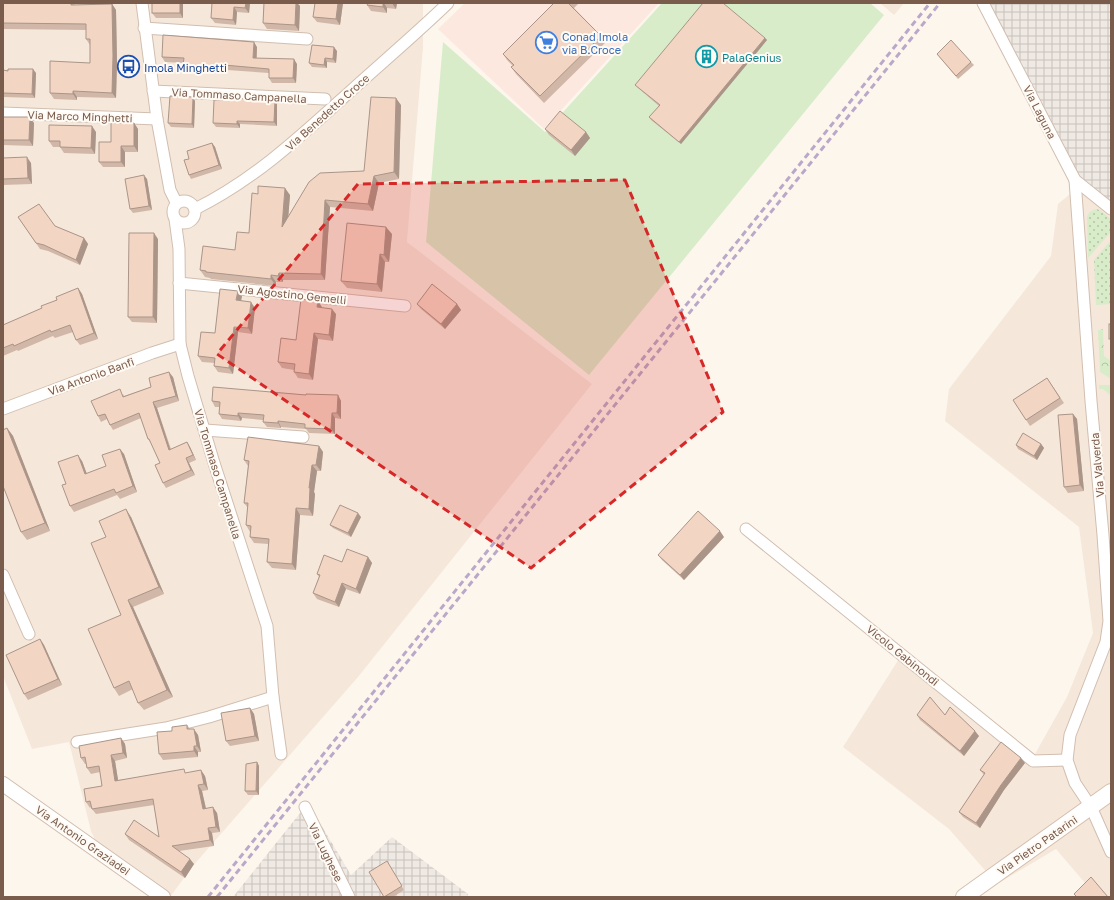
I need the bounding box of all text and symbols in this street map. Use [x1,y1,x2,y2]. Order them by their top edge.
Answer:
supermarket icon: Conad Imola via B.Croce [533,29,559,55]
place label: Conad Imola via B.Croce [562,30,628,56]
building icon: PalaGenius [694,44,720,70]
place label: PalaGenius [722,51,782,64]
bus stop icon: Imola Minghetti [116,54,142,80]
place label: Imola Minghetti [144,61,227,74]
street label: Via Benedetto Croce [283,71,371,153]
street label: Via Laguna [1021,83,1059,141]
street label: Via Tommaso Campanella [171,85,307,105]
street label: Via Marco Minghetti [27,108,133,124]
street label: Via Agostino Gemelli [237,282,347,306]
street label: Via Antonio Banfi [46,354,136,398]
street label: Via Tommaso Campanella [192,407,244,541]
street label: Via Valverda [1088,432,1106,498]
street label: Vicolo Gabinondi [864,622,942,688]
street label: Via Antonio Graziadei [33,802,133,878]
street label: Via Pietro Patarini [995,813,1079,877]
street label: Via Lughese [306,820,346,884]

